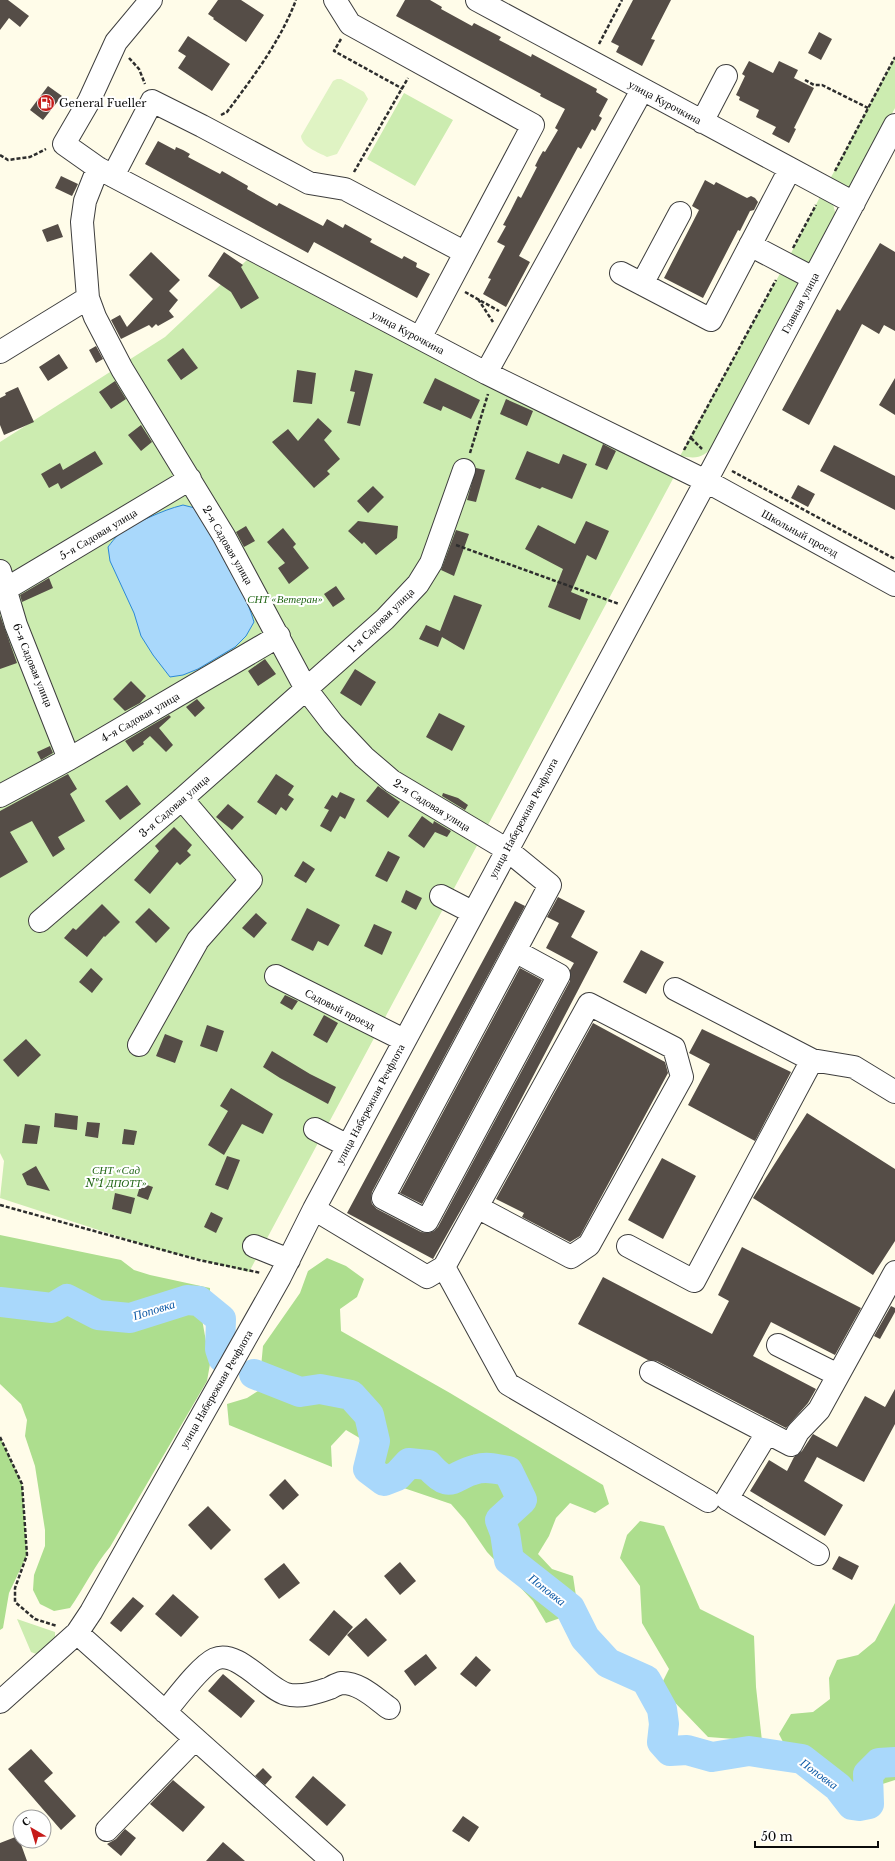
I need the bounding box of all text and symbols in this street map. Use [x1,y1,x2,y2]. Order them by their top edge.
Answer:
street label: улица Курочкина [626,77,704,127]
fuel station icon: General Fueller [36,93,56,113]
place label: General Fueller [59,96,147,110]
street label: Главная улица [778,270,822,336]
street label: улица Курочкина [369,307,447,357]
street label: 2-я Садовая улица [200,503,256,587]
street label: 5-я Садовая улица [57,505,139,563]
street label: Школьный проезд [759,506,841,560]
street label: 1-я Садовая улица [345,585,417,655]
park label: СНТ «Ветеран» [247,592,323,606]
street label: 6-я Садовая улица [10,621,56,709]
street label: 4-я Садовая улица [98,689,182,745]
street label: улица Набережная Речфлота [485,755,561,880]
street label: 3-я Садовая улица [136,772,212,840]
street label: 2-я Садовая улица [391,776,473,835]
street label: Садовый проезд [303,985,378,1033]
street label: улица Набережная Речфлота [332,1041,408,1166]
park label: СНТ «Сад №1 ДПОТТ» [84,1163,147,1190]
water label: Поповка [130,1296,177,1323]
street label: улица Набережная Речфлота [176,1327,256,1451]
water label: Поповка [525,1570,569,1609]
water label: Поповка [797,1754,841,1792]
north arrow [12,1809,52,1849]
text: С [18,1813,33,1829]
scale bar [755,1823,878,1849]
text: 50 m [761,1829,793,1844]

